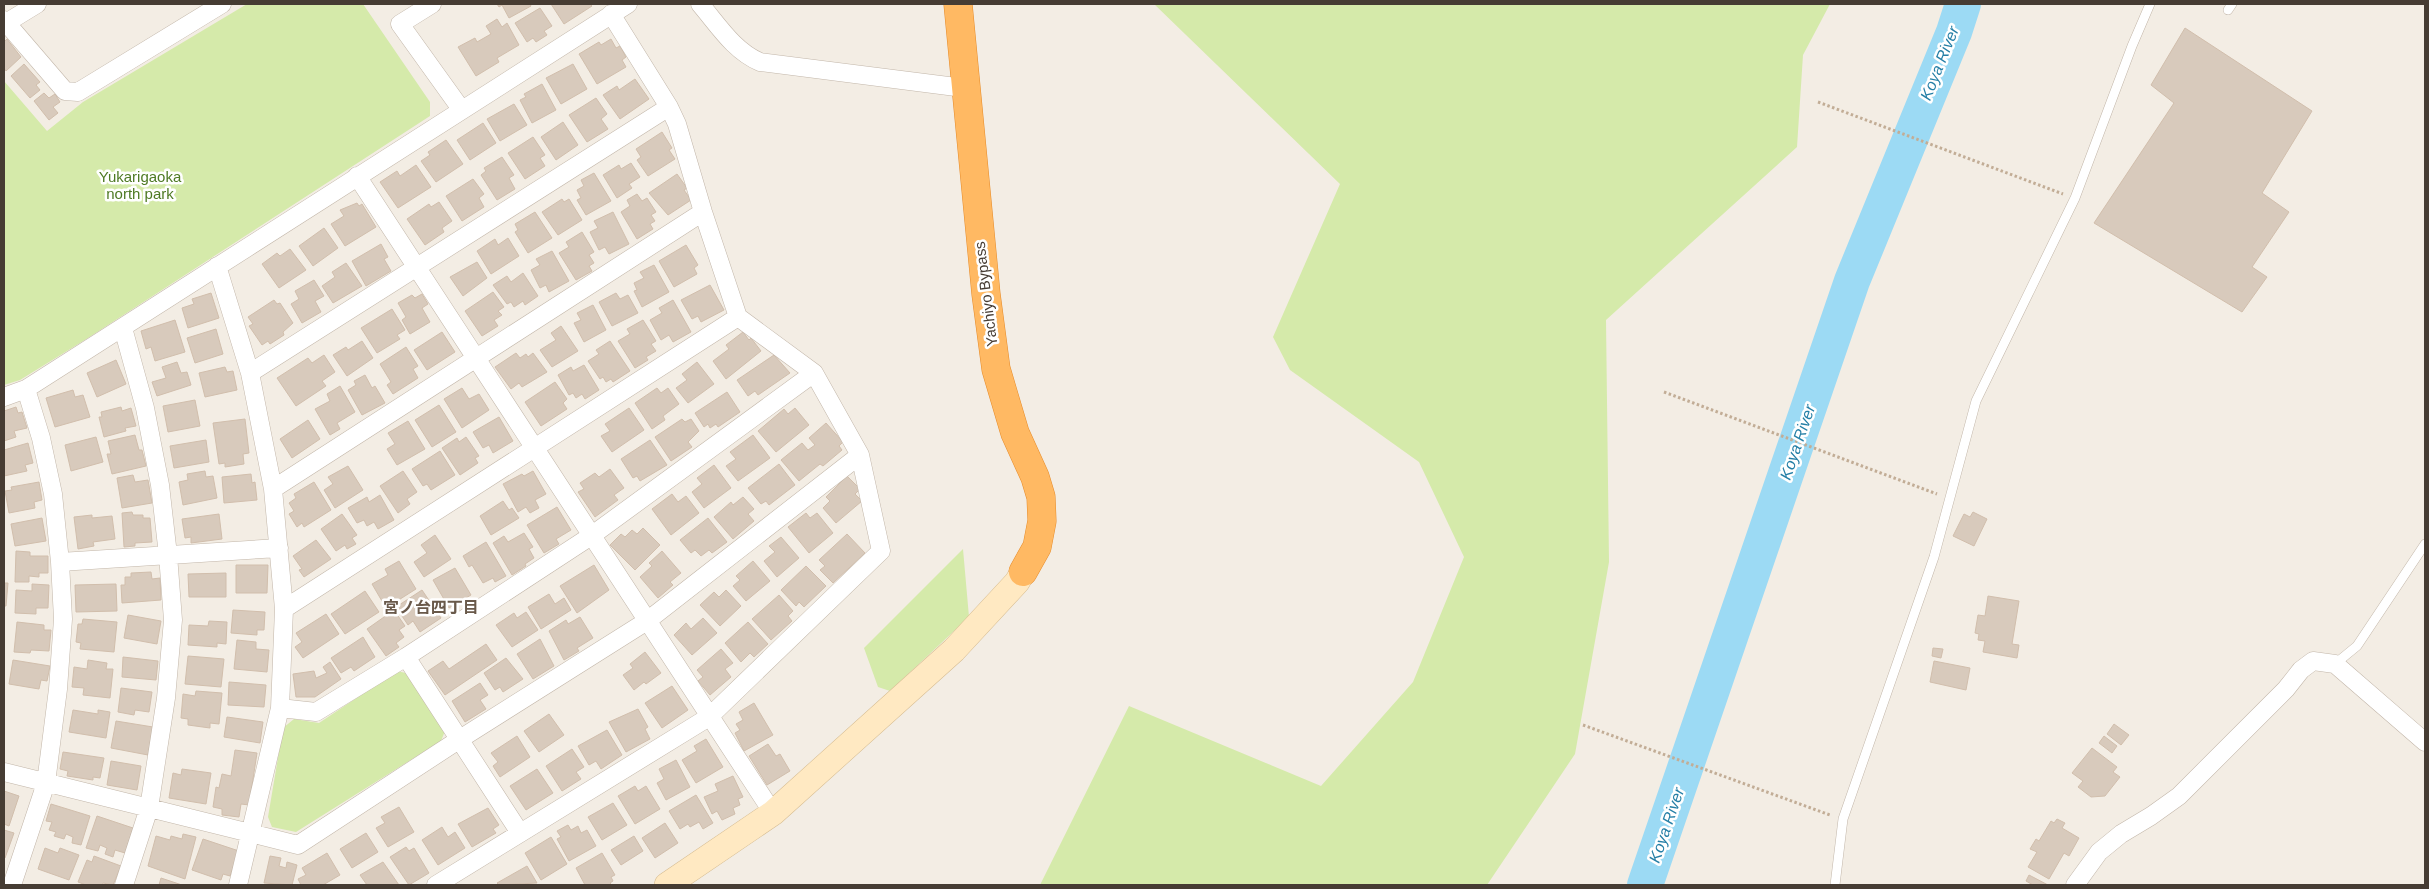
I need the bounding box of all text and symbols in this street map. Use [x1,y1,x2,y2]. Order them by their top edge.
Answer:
water label: Koya River [1917,23,1962,103]
park label: Yukarigaoka north park [99,168,182,202]
street label: Yachiyo Bypass [971,241,1000,348]
water label: Koya River [1777,402,1818,482]
district label: 宮ノ台四丁目 [383,599,479,616]
water label: Koya River [1646,785,1687,865]

